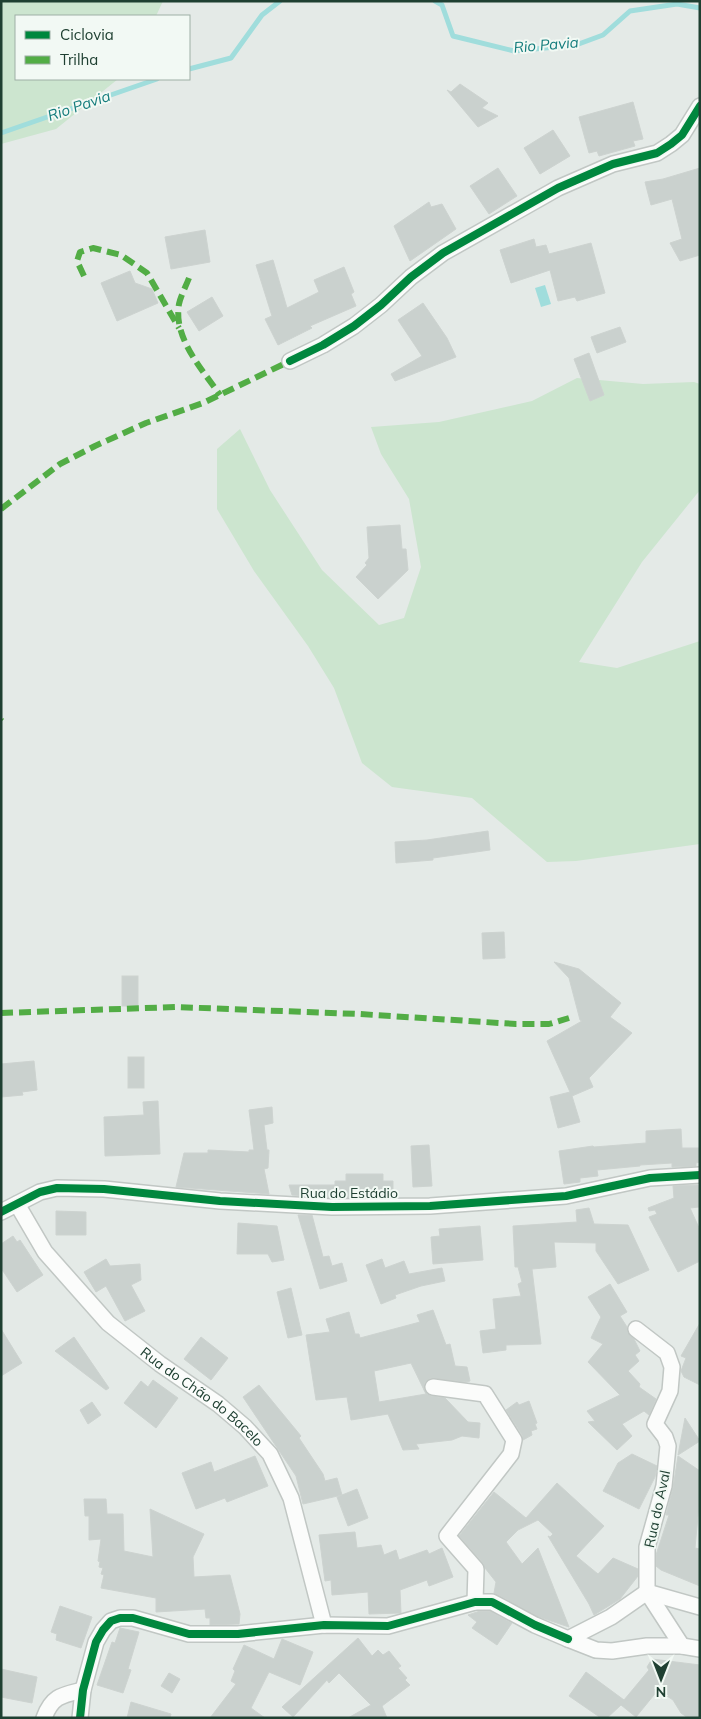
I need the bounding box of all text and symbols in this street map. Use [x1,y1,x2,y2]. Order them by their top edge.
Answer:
legend [15,15,190,80]
text: Ciclovia [60,25,114,44]
water label: Rio Pavia [513,32,579,57]
text: Trilha [60,50,98,69]
water label: Rio Pavia [45,86,113,125]
street label: Rua do Estádio [300,1184,398,1202]
street label: Rua do Chão do Bacelo [137,1343,267,1450]
street label: Rua do Aval [640,1469,674,1549]
north arrow [636,1654,686,1704]
text: N [656,1683,666,1701]

